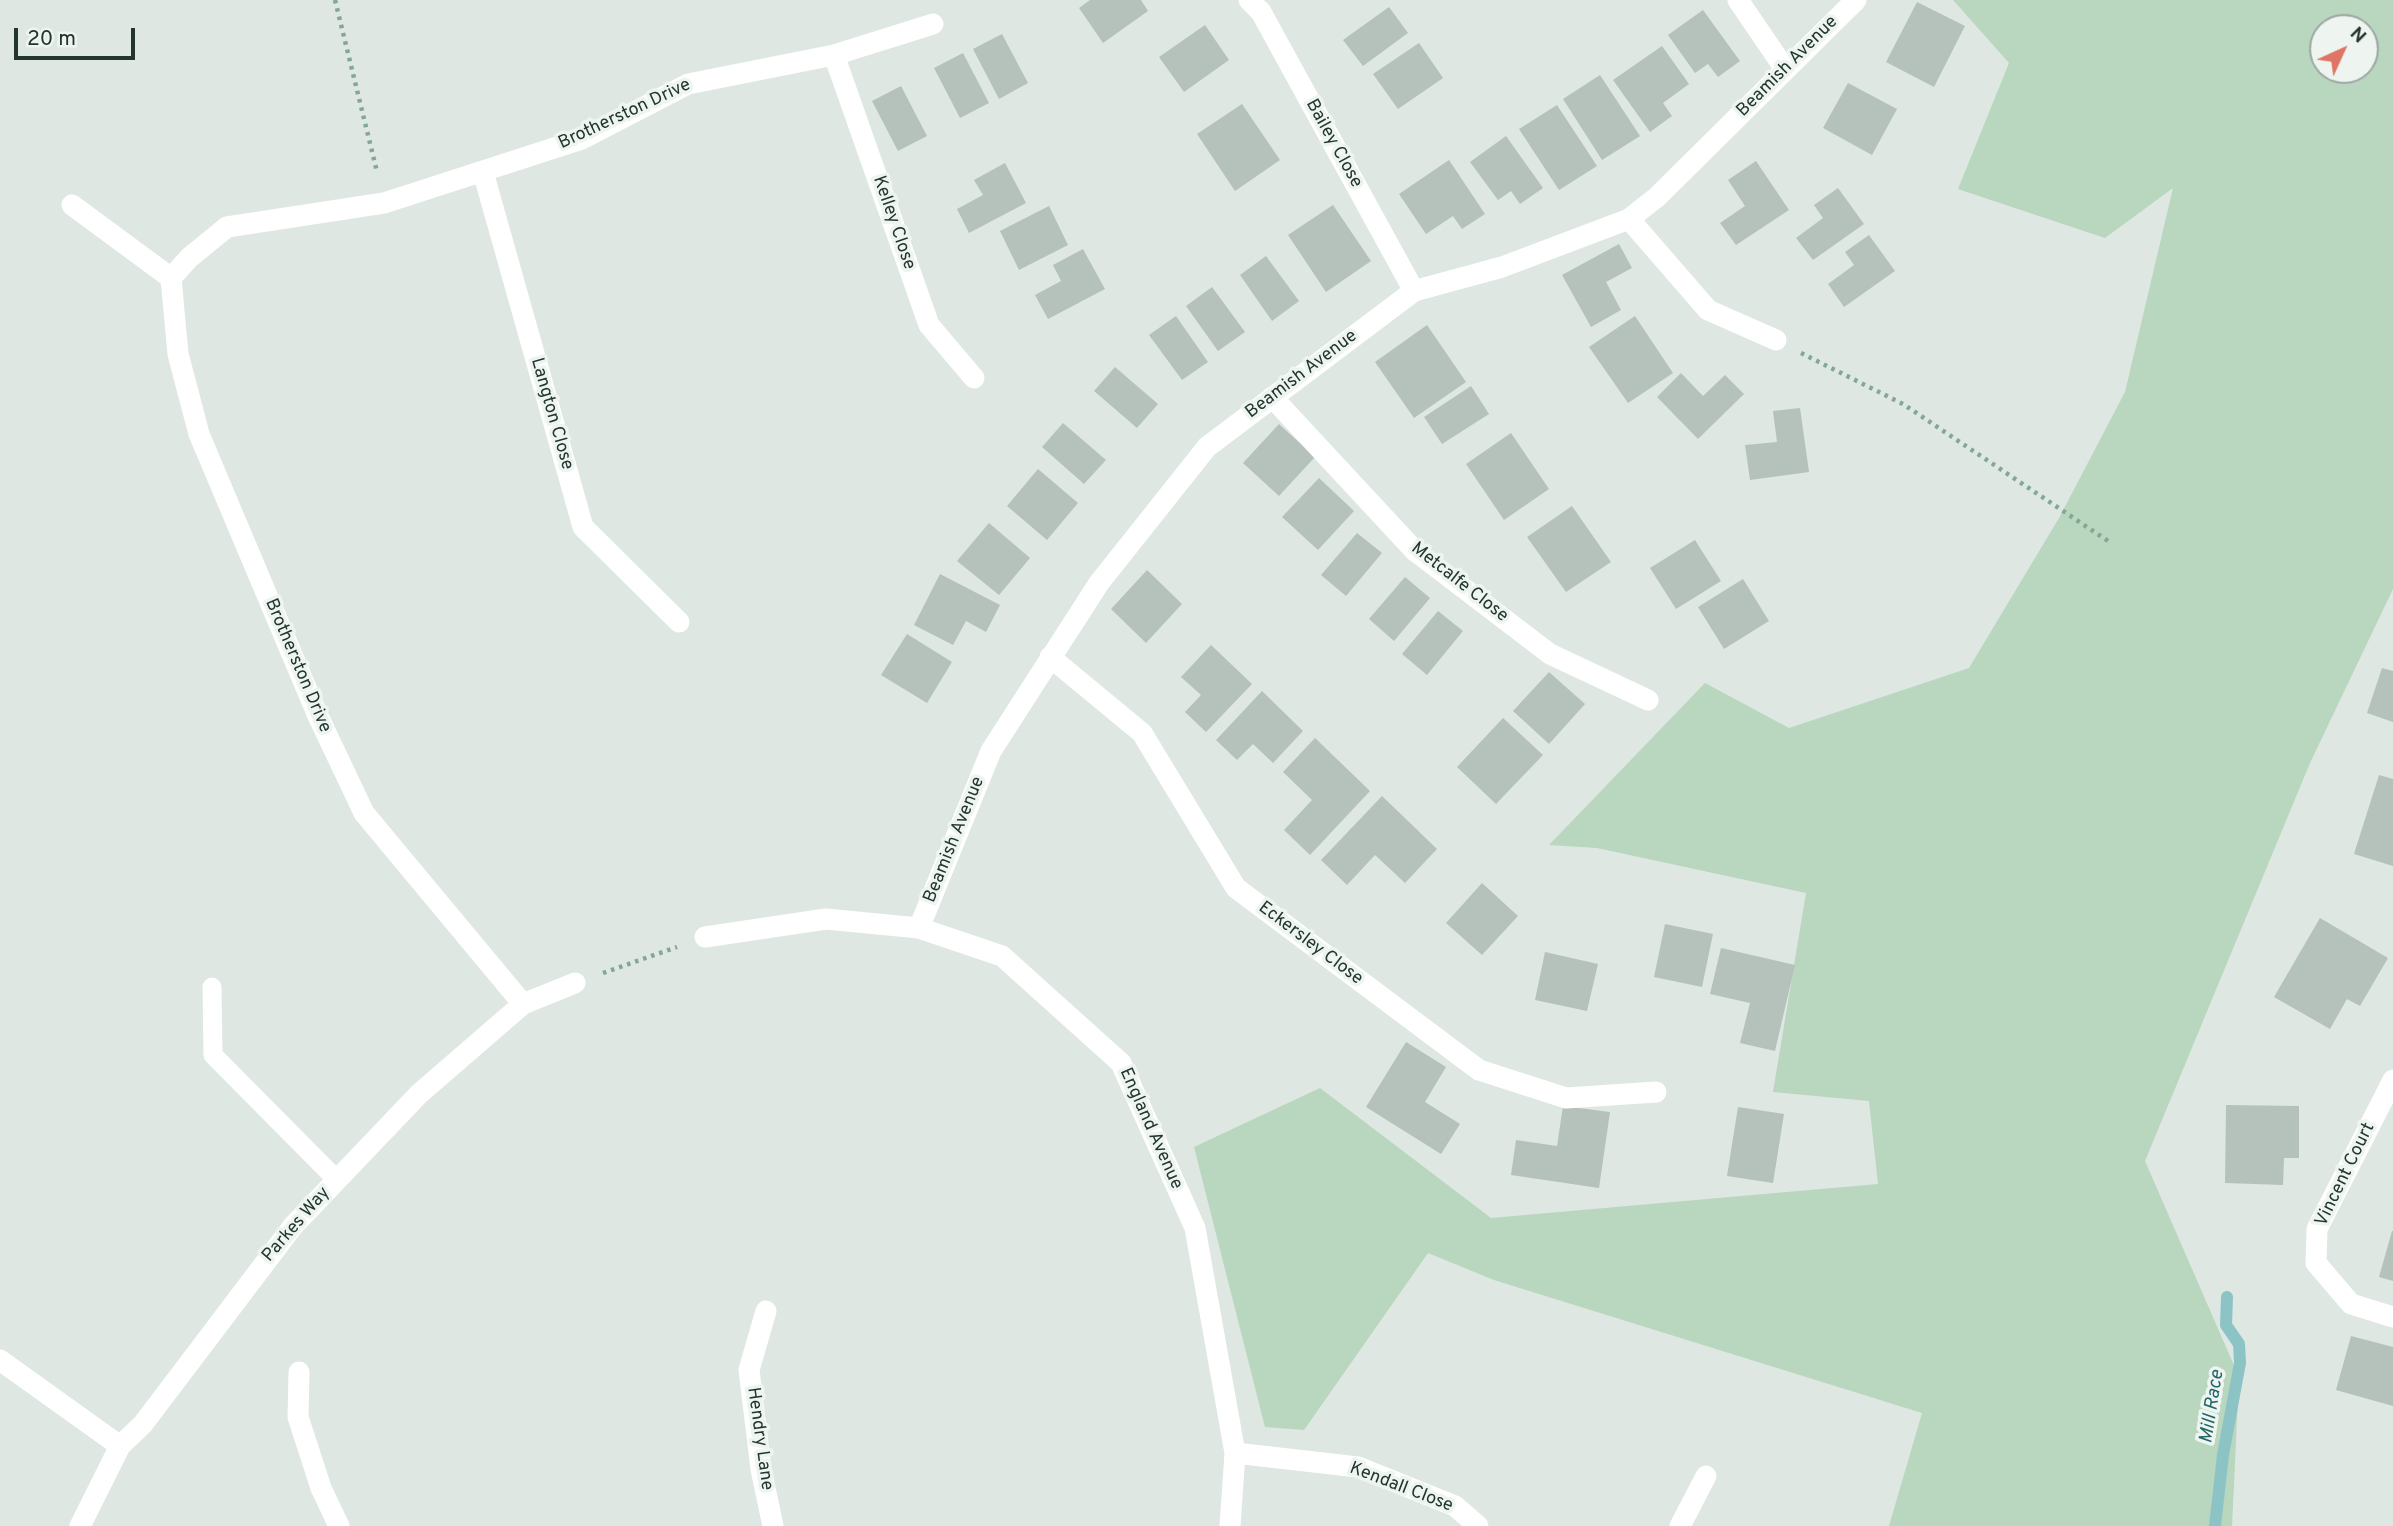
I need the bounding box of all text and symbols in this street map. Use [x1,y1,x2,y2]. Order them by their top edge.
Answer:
street label: Beamish Avenue [1733,12,1843,122]
scale bar [18,14,138,58]
north arrow [2309,14,2379,84]
text: N [2344,22,2371,49]
text: 20 m [27,26,76,53]
street label: Brotherston Drive [555,75,695,155]
street label: Bailey Close [1300,96,1366,192]
street label: Kelley Close [867,173,919,273]
street label: Beamish Avenue [1242,326,1362,424]
street label: Langton Close [525,356,577,472]
street label: Metcalfe Close [1406,538,1512,628]
street label: Brotherston Drive [259,596,335,736]
street label: Beamish Avenue [920,774,990,906]
street label: Eckersley Close [1253,898,1367,990]
street label: England Avenue [1114,1065,1186,1193]
street label: Vincent Court [2312,1120,2380,1230]
street label: Parkes Way [259,1183,335,1267]
water label: Mill Race [2196,1369,2230,1445]
street label: Hendry Lane [741,1386,777,1492]
street label: Kendall Close [1346,1458,1456,1518]

